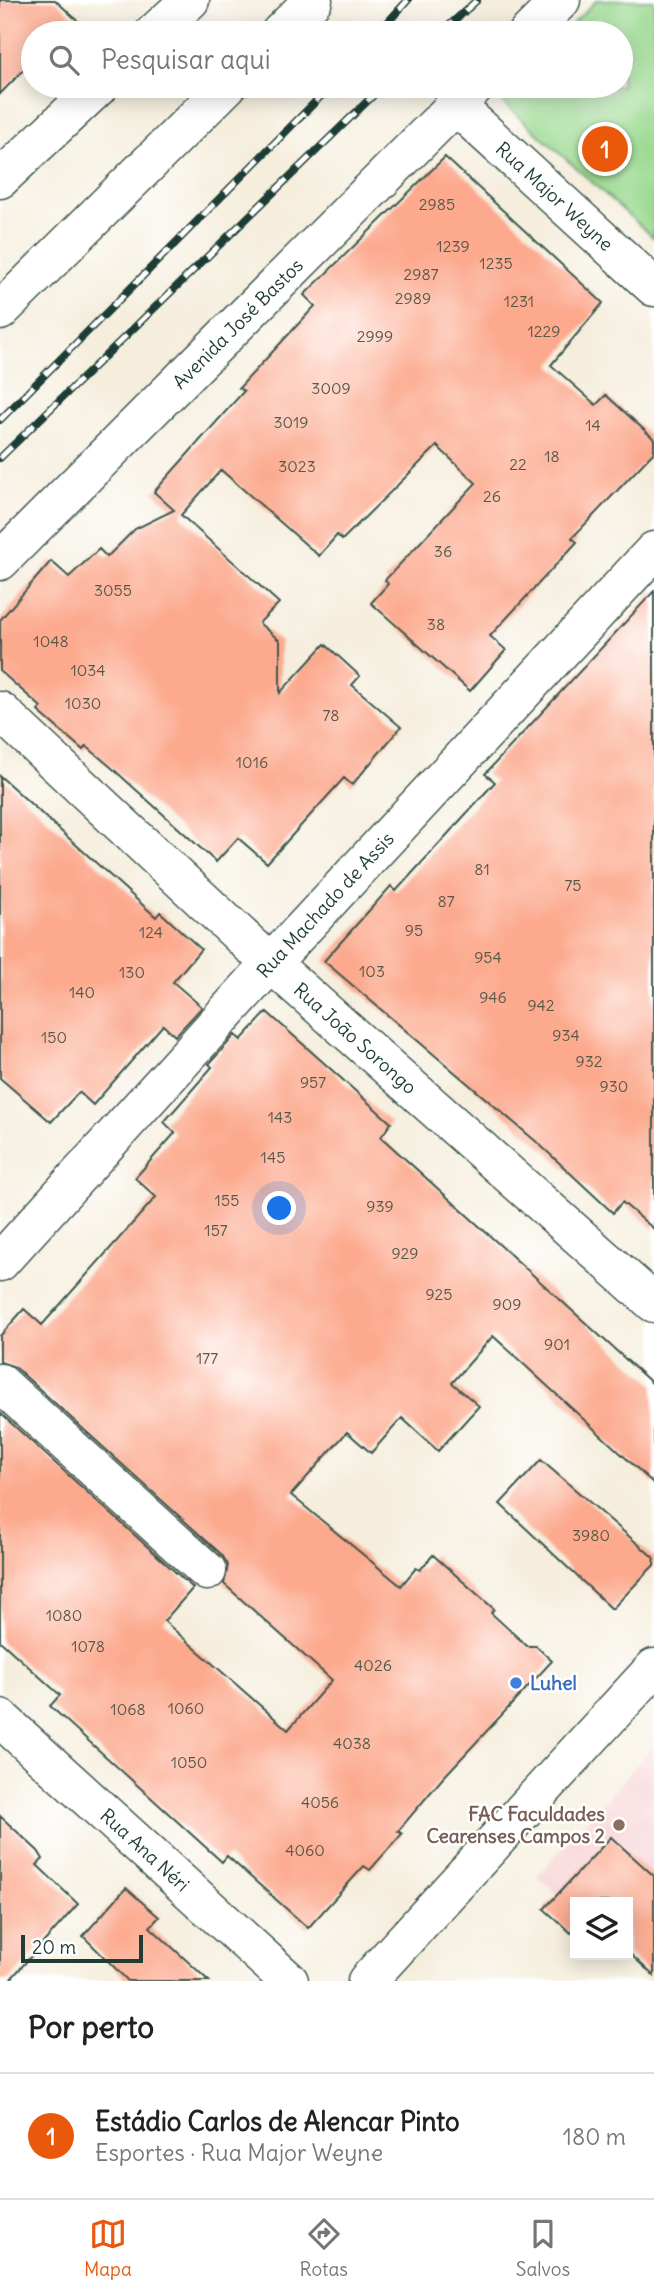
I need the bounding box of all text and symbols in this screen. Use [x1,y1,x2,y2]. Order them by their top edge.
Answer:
search box [21,21,633,98]
icon: search [45,41,83,79]
text: Pesquisar aqui [101,43,270,76]
pin: 1 [582,123,628,175]
street label: Rua Major Weyne [491,136,618,256]
house number: 2985 [419,194,455,214]
house number: 1239 [436,236,470,256]
street label: Avenida José Bastos [167,253,308,394]
house number: 1235 [479,253,513,273]
house number: 2987 [403,264,439,284]
house number: 2989 [395,288,431,308]
house number: 1231 [504,291,534,311]
house number: 1229 [527,321,561,341]
house number: 2999 [357,326,393,346]
house number: 3009 [311,378,351,398]
house number: 3019 [273,412,309,432]
house number: 14 [585,415,601,435]
house number: 18 [544,446,560,466]
house number: 22 [509,454,527,474]
house number: 3023 [278,456,316,476]
house number: 26 [483,486,501,506]
house number: 36 [434,541,452,561]
house number: 3055 [94,580,132,600]
house number: 38 [427,614,445,634]
house number: 1048 [33,631,69,651]
house number: 1034 [70,660,106,680]
house number: 1030 [65,693,101,713]
house number: 78 [322,705,340,725]
house number: 1016 [236,752,268,772]
street label: Rua Machado de Assis [251,827,399,983]
house number: 81 [474,859,490,879]
house number: 75 [564,875,582,895]
house number: 87 [437,891,455,911]
house number: 95 [405,920,423,940]
house number: 124 [139,922,163,942]
house number: 954 [474,947,502,967]
house number: 103 [359,961,385,981]
house number: 130 [119,962,145,982]
street label: Rua João Sorongo [289,977,422,1099]
house number: 140 [69,982,95,1002]
house number: 946 [479,987,507,1007]
house number: 942 [527,995,555,1015]
house number: 934 [552,1025,580,1045]
house number: 150 [41,1027,67,1047]
house number: 932 [575,1051,603,1071]
house number: 957 [300,1072,326,1092]
house number: 930 [600,1076,628,1096]
house number: 143 [268,1107,292,1127]
house number: 145 [261,1147,285,1167]
house number: 155 [215,1190,239,1210]
your location [262,1191,296,1225]
house number: 939 [366,1196,394,1216]
house number: 157 [204,1220,228,1240]
house number: 929 [391,1243,419,1263]
house number: 925 [425,1284,453,1304]
house number: 909 [493,1294,521,1314]
house number: 901 [544,1334,570,1354]
house number: 177 [196,1348,218,1368]
house number: 3980 [572,1525,610,1545]
house number: 1080 [46,1605,82,1625]
house number: 1078 [71,1636,105,1656]
house number: 4026 [354,1655,392,1675]
place label: Luhel [530,1671,577,1695]
marker: Luhel [508,1675,524,1691]
house number: 1060 [168,1698,204,1718]
house number: 1068 [110,1699,146,1719]
house number: 4038 [333,1733,371,1753]
house number: 1050 [171,1752,207,1772]
house number: 4056 [301,1792,339,1812]
place label: FAC Faculdades Cearenses Campos 2 [426,1802,605,1848]
street label: Rua Ana Néri [95,1803,195,1897]
marker: FAC Faculdades Cearenses Campos 2 [611,1817,627,1833]
house number: 4060 [285,1840,325,1860]
map controls [570,1897,633,1960]
button: layers [570,1897,633,1960]
scale bar [21,1932,144,1964]
text: 20 m [32,1935,76,1959]
text: Por perto [28,2008,154,2046]
text: Estádio Carlos de Alencar Pinto [95,2105,460,2138]
text: 1 [46,2122,56,2151]
text: 180 m [563,2122,626,2151]
text: Esportes · Rua Major Weyne [95,2138,383,2167]
tab: Mapa [84,2215,132,2281]
tab: Rotas [300,2215,348,2281]
tab: Salvos [516,2215,570,2281]

